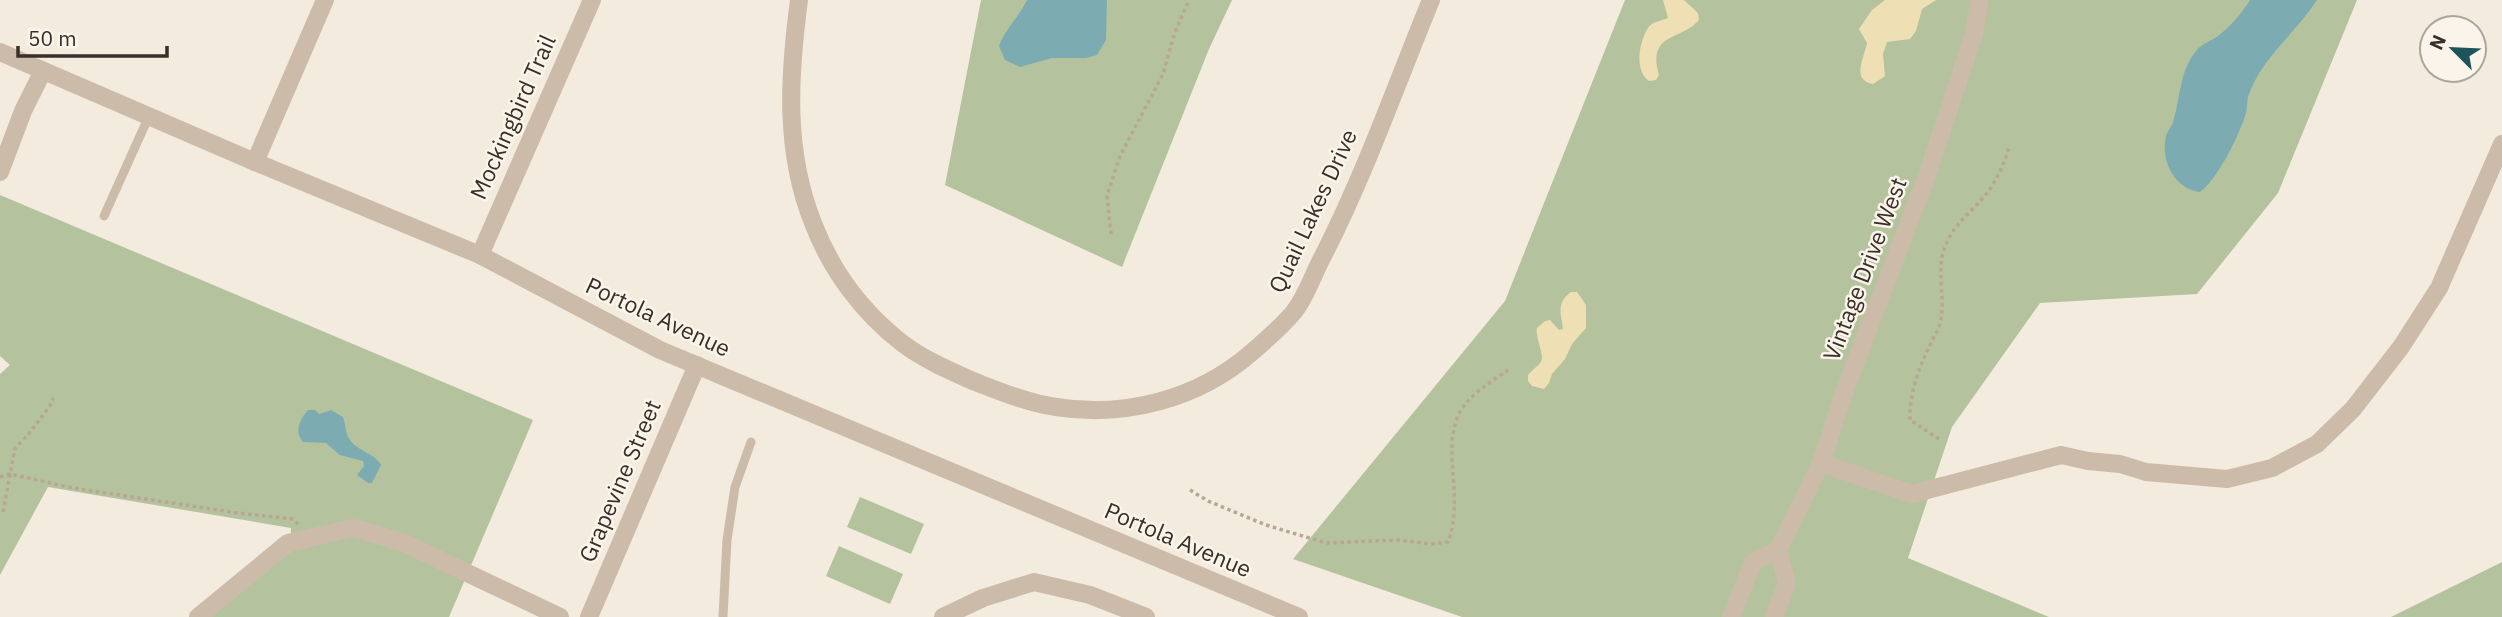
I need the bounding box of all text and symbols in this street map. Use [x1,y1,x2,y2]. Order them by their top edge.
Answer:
scale bar [18,14,166,58]
north arrow [2418,14,2488,84]
text: 50 m [28,24,77,52]
street label: Mockingbird Trail [462,30,562,204]
text: N [2424,31,2451,53]
street label: Quail Lakes Drive [1261,124,1363,297]
street label: Vintage Drive West [1815,173,1913,365]
street label: Portola Avenue [581,269,736,363]
street label: Grapevine Street [571,395,667,566]
street label: Portola Avenue [1100,495,1256,583]

